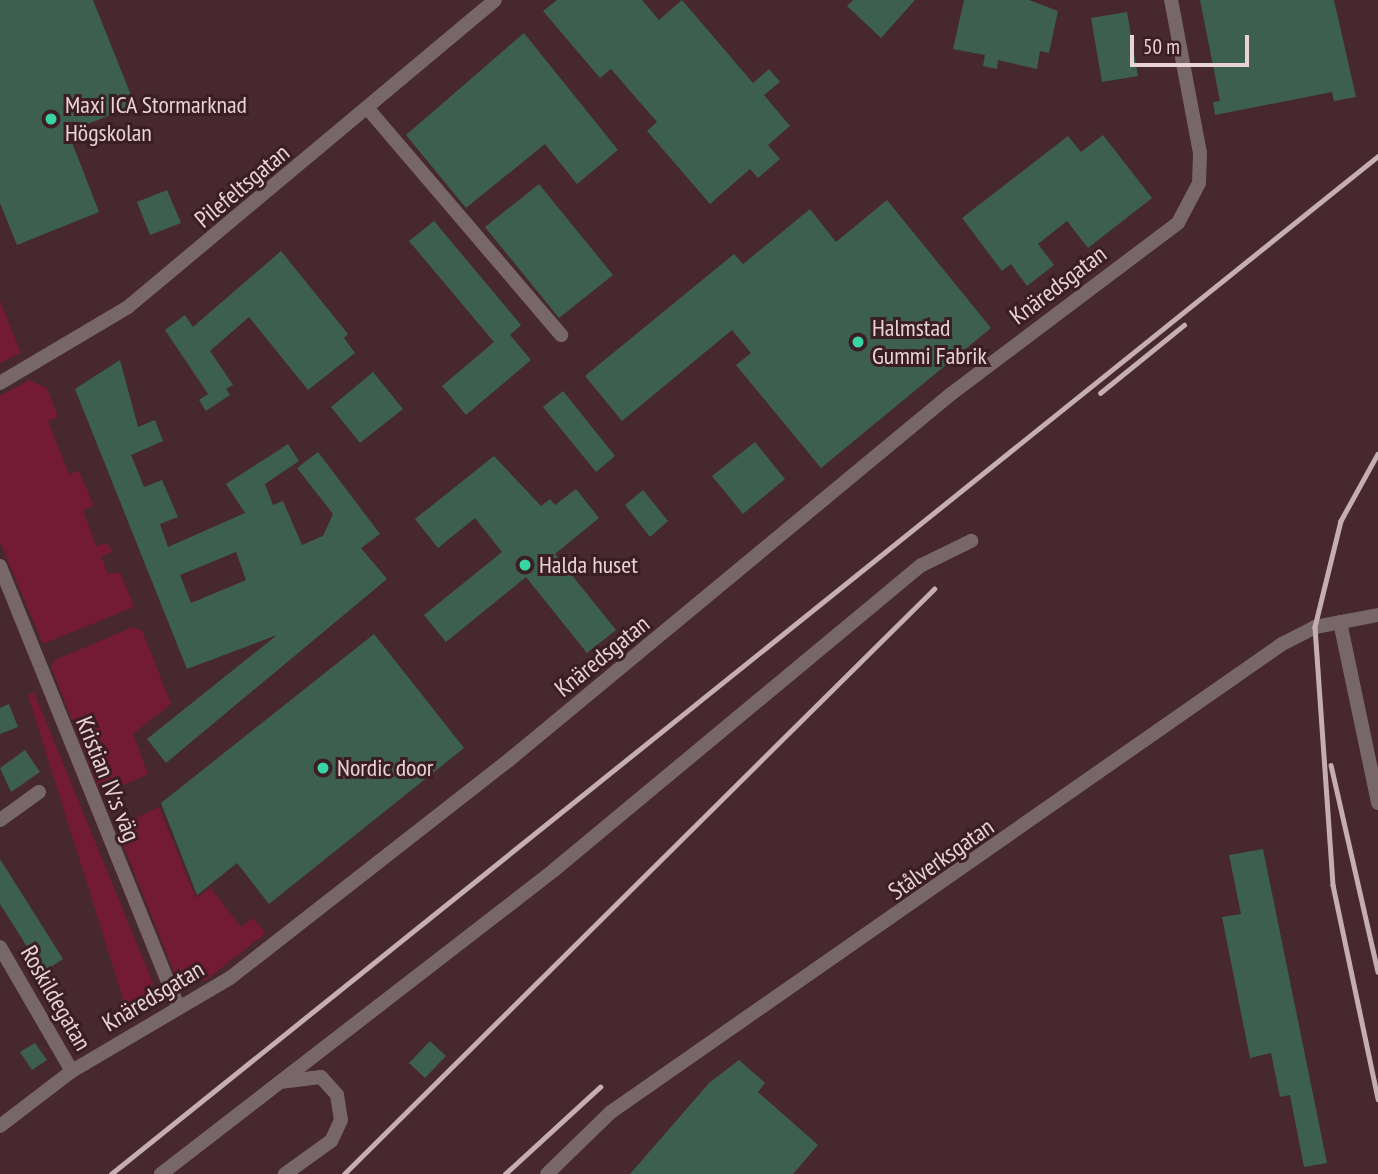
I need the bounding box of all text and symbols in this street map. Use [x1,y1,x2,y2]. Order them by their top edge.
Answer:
scale bar [1133,21,1252,65]
text: 50 m [1143,33,1180,60]
place label: Maxi ICA Stormarknad Högskolan [65,91,248,147]
marker: Maxi ICA Stormarknad Högskolan [43,111,59,127]
street label: Pilefeltsgatan [189,138,295,234]
street label: Knäredsgatan [1004,239,1112,331]
place label: Halmstad Gummi Fabrik [872,314,987,370]
marker: Halmstad Gummi Fabrik [850,334,866,350]
place label: Halda huset [539,551,638,579]
marker: Halda huset [517,557,533,573]
street label: Knäredsgatan [549,609,655,703]
street label: Kristian IV:s väg [70,712,146,846]
place label: Nordic door [337,754,434,782]
marker: Nordic door [315,760,331,776]
street label: Stålverksgatan [883,812,999,906]
street label: Roskildegatan [15,941,97,1055]
street label: Knäredsgatan [97,955,209,1037]

